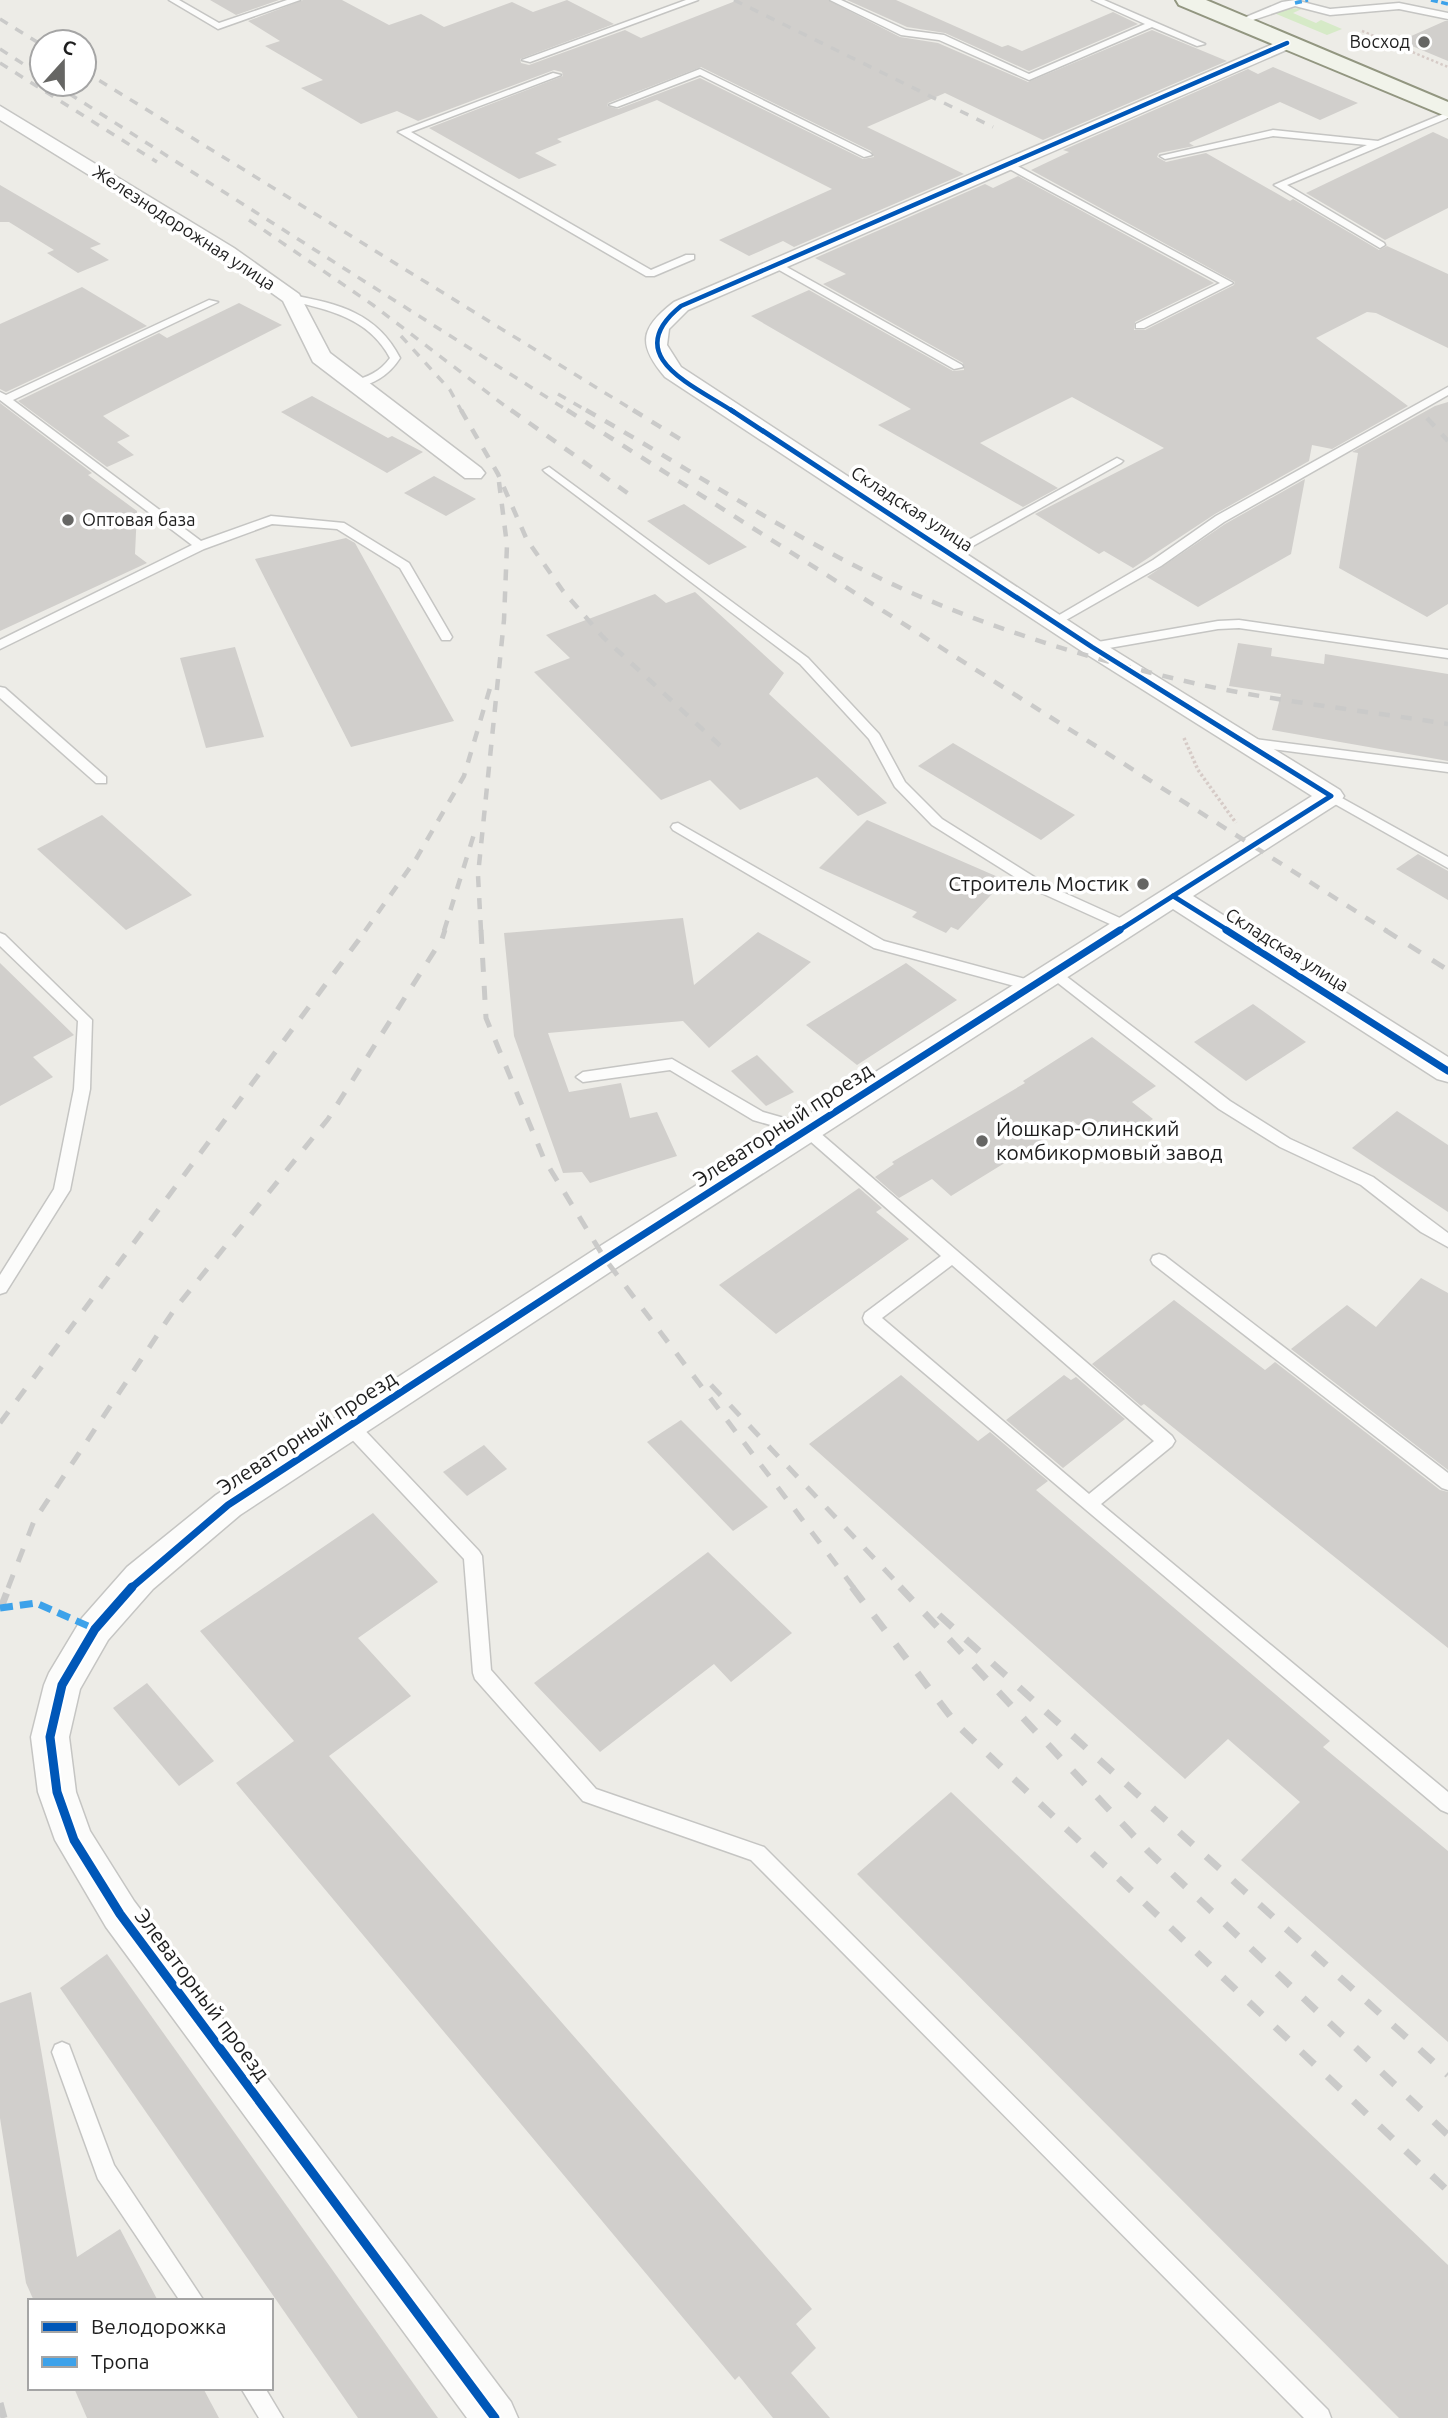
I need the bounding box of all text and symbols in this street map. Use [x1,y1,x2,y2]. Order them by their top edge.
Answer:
north arrow [28,28,98,98]
place label: Восход [1349,31,1410,51]
marker: Восход [1416,34,1432,50]
text: С [59,35,79,60]
street label: Железнодорожная улица [90,161,279,294]
street label: Складская улица [848,461,977,555]
place label: Оптовая база [82,509,195,529]
marker: Оптовая база [60,512,76,528]
place label: Строитель Мостик [948,871,1129,895]
marker: Строитель Мостик [1135,876,1151,892]
street label: Складская улица [1222,903,1353,995]
street label: Элеваторный проезд [689,1057,876,1191]
place label: Йошкар-Олинский комбикормовый завод [996,1116,1223,1164]
marker: Йошкар-Олинский комбикормовый завод [974,1133,990,1149]
street label: Элеваторный проезд [213,1365,400,1499]
street label: Элеваторный проезд [130,1904,275,2085]
legend [28,2299,273,2390]
text: Велодорожка [91,2314,227,2338]
text: Тропа [91,2349,150,2373]

